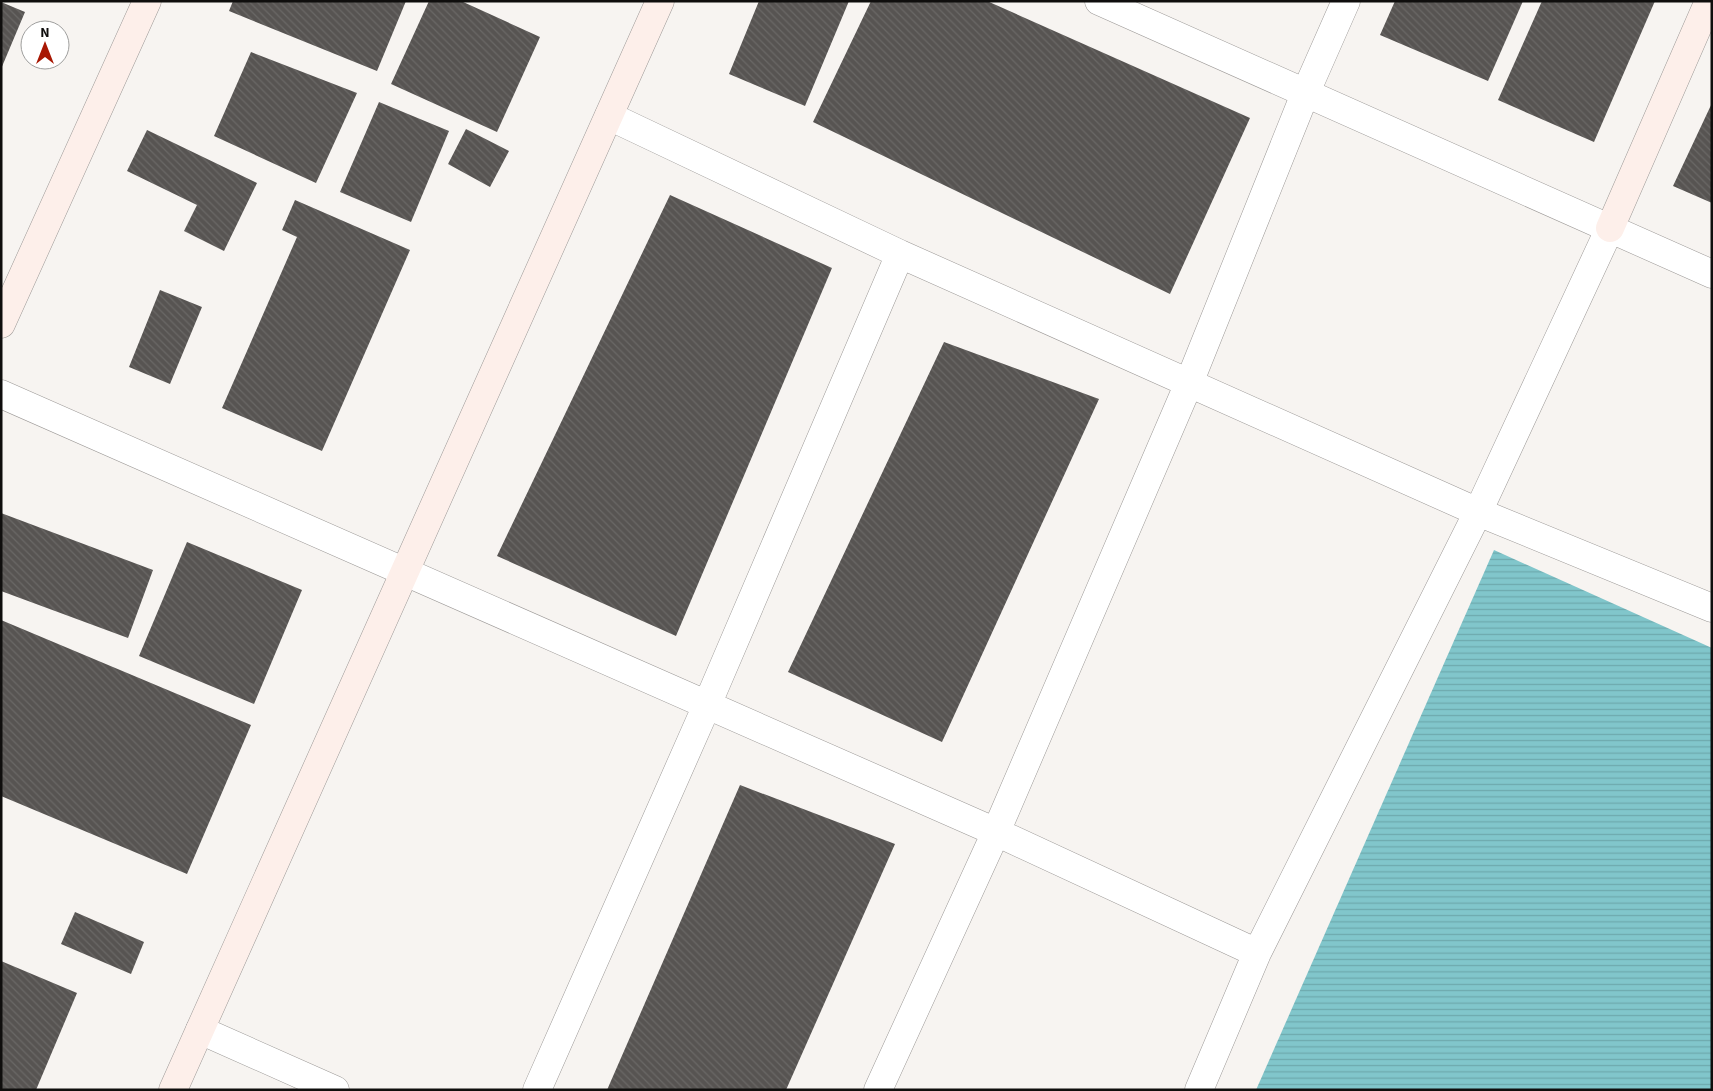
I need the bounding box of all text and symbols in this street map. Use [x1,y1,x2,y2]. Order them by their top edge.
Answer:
north arrow [20,20,70,70]
text: N [40,23,50,43]

